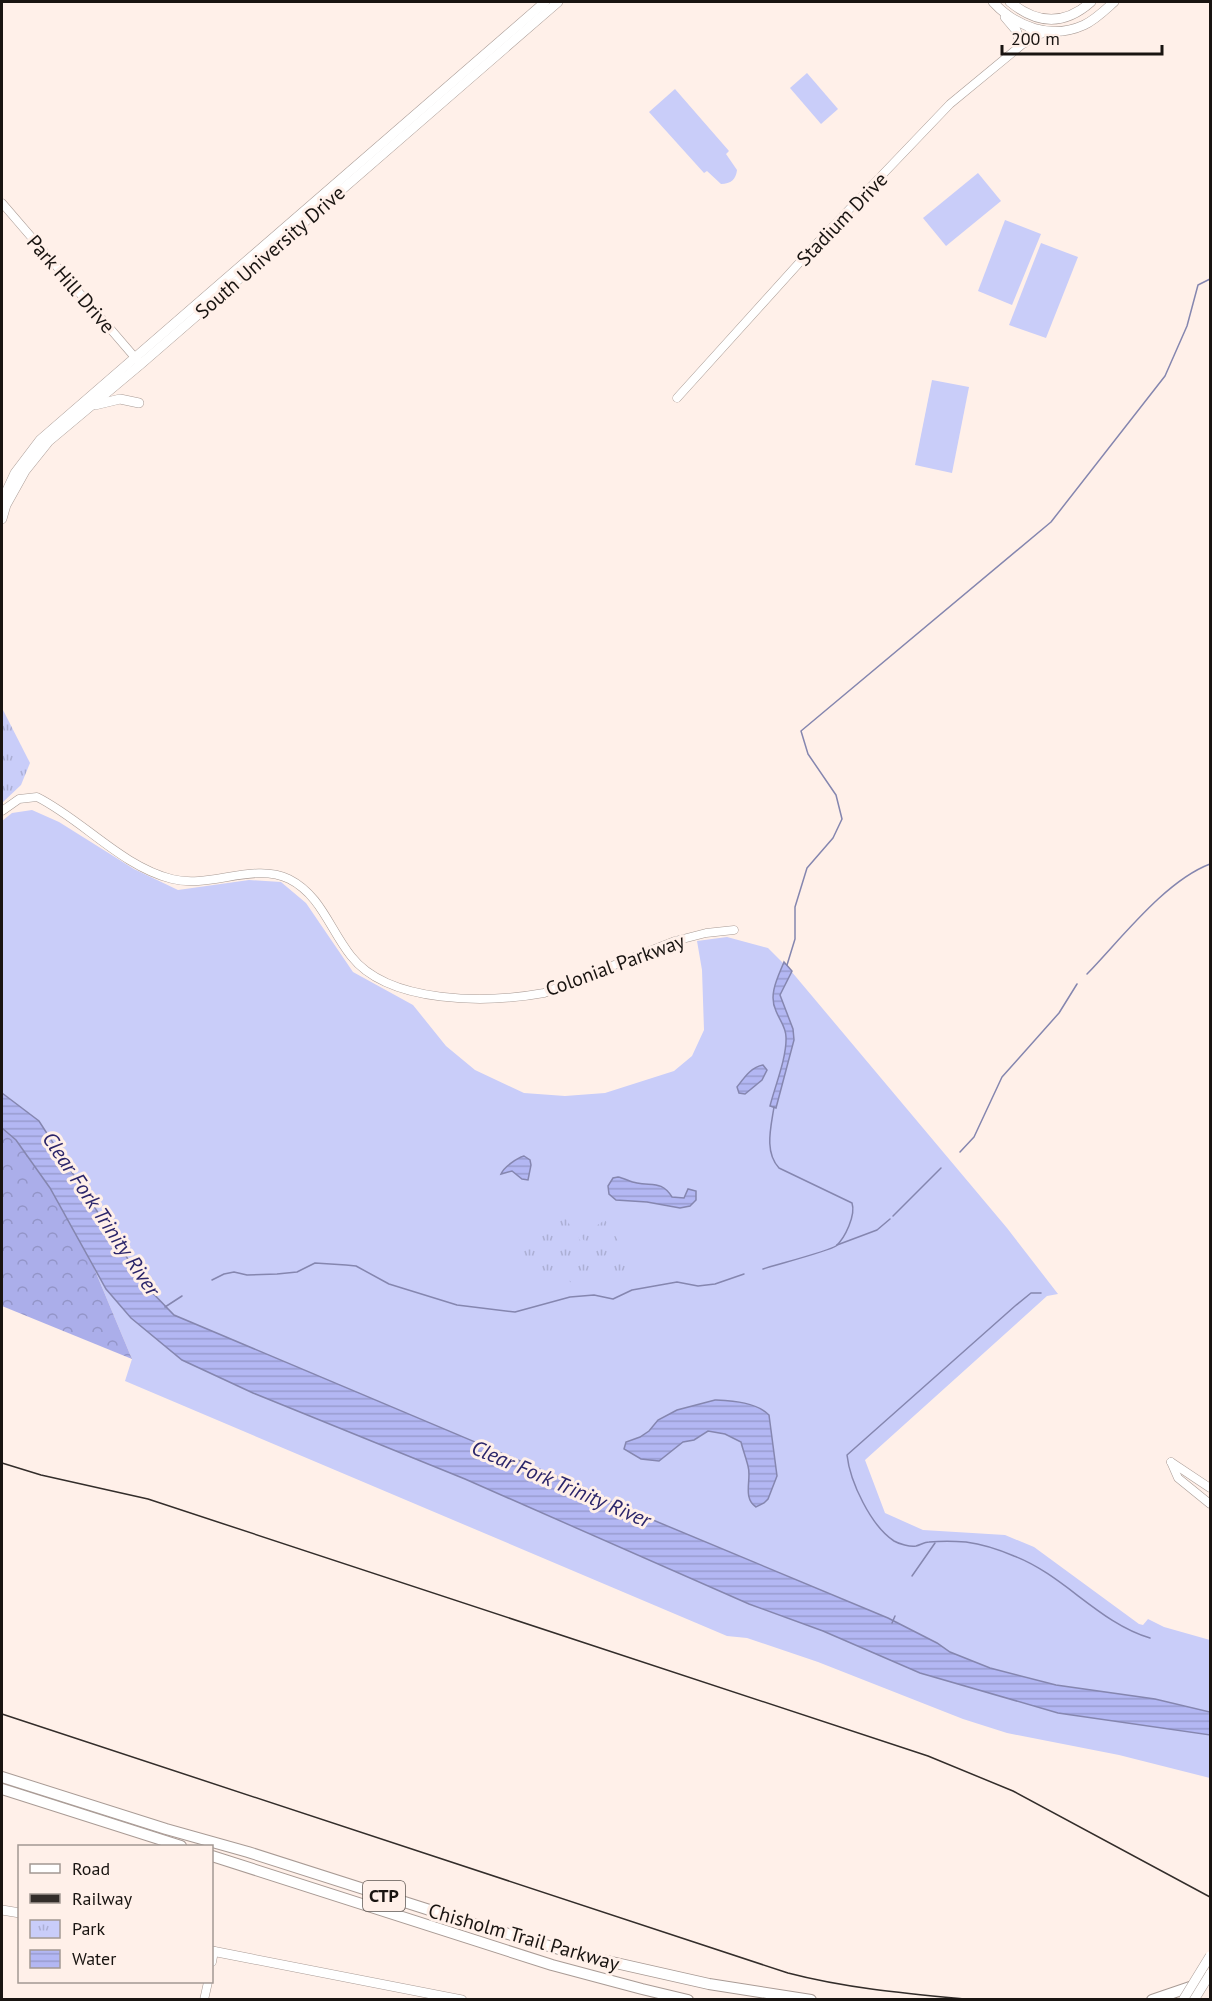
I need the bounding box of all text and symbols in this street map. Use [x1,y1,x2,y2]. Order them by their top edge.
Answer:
scale bar [1002,18,1162,56]
text: 200 m [1011,27,1060,50]
street label: Stadium Drive [791,167,893,271]
street label: South University Drive [190,180,350,324]
street label: Park Hill Drive [21,229,121,339]
street label: Colonial Parkway [542,928,689,1002]
water label: Clear Fork Trinity River [37,1127,167,1303]
water label: Clear Fork Trinity River [468,1434,657,1534]
legend [18,1845,213,1983]
text: Road [72,1857,110,1880]
road number: CTP [363,1881,405,1911]
text: Railway [72,1887,133,1910]
street label: Chisholm Trail Parkway [425,1897,623,1977]
text: Park [72,1917,105,1940]
text: Water [72,1947,116,1970]

